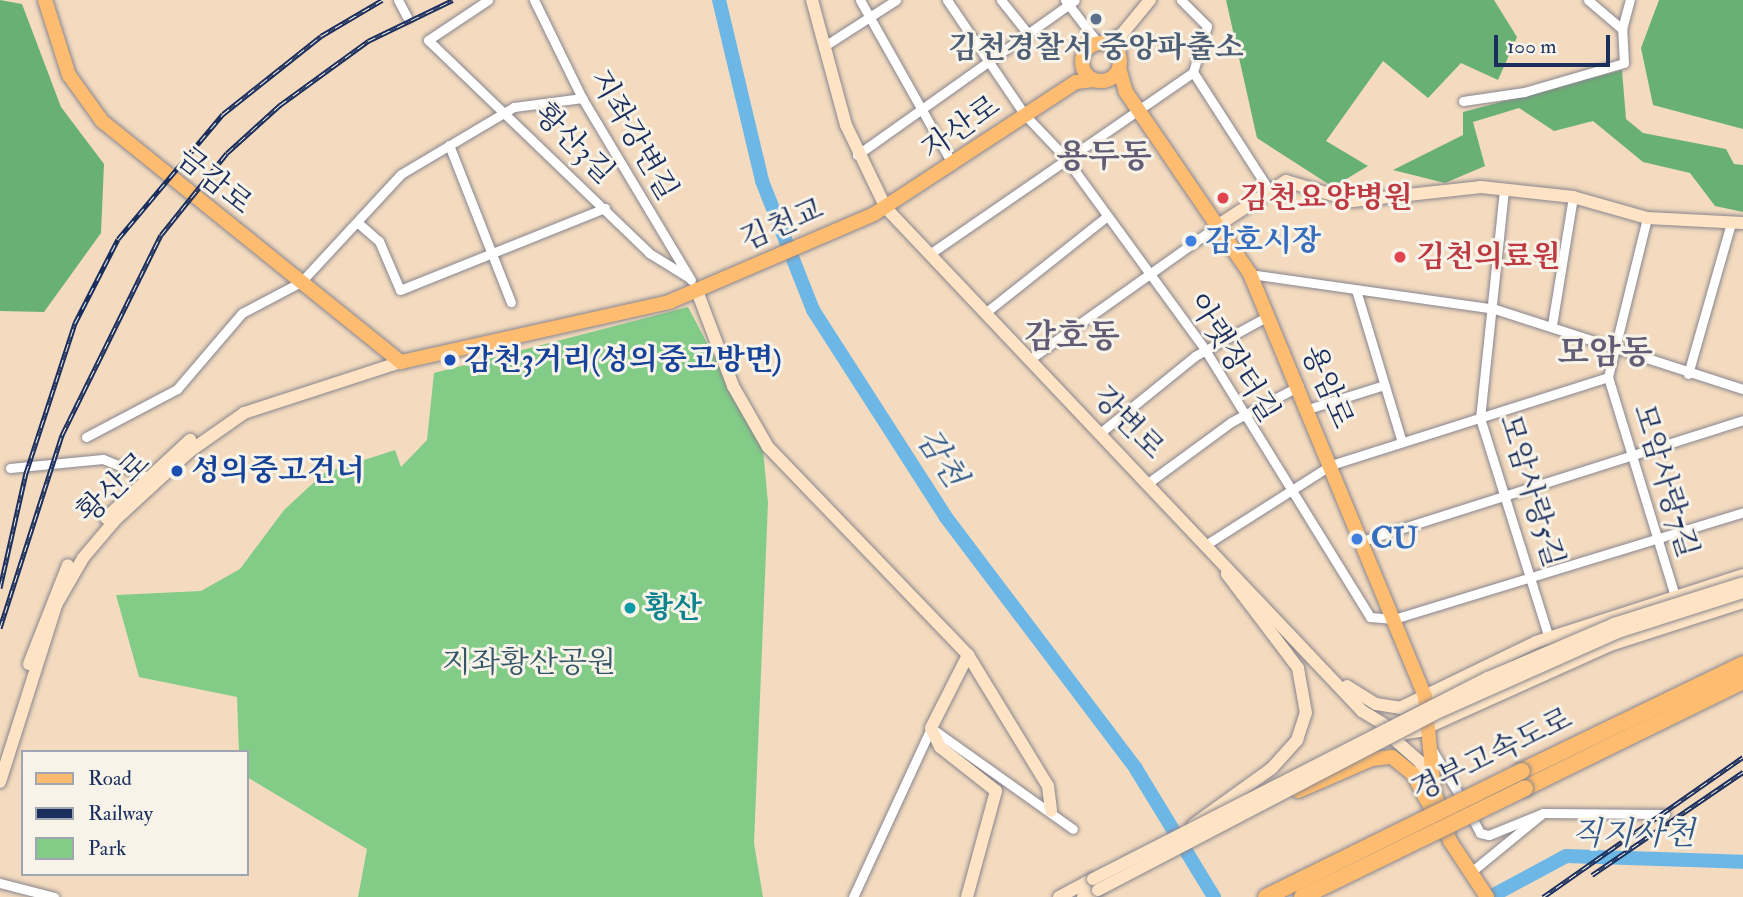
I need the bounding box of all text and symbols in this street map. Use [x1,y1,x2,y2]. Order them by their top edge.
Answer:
marker: 김천경찰서 중앙파출소 [1088,11,1104,27]
scale bar [1498,21,1614,65]
place label: 김천경찰서 중앙파출소 [948,30,1244,66]
text: 100 m [1507,33,1557,60]
street label: 지좌강변길 [581,63,685,207]
street label: 자산로 [915,88,1007,168]
street label: 황산3길 [526,96,622,192]
district label: 용두동 [1056,137,1152,177]
street label: 금감로 [169,140,259,222]
place label: 김천요양병원 [1239,180,1413,216]
marker: 김천요양병원 [1213,188,1233,208]
street label: 김천교 [735,191,829,259]
place label: 감호시장 [1205,223,1321,259]
marker: 감호시장 [1183,233,1199,249]
place label: 김천의료원 [1416,239,1561,275]
marker: 김천의료원 [1390,247,1410,267]
street label: 아랫장터길 [1179,287,1287,429]
district label: 감호동 [1024,317,1120,357]
district label: 모암동 [1557,333,1653,373]
street label: 용암로 [1293,340,1361,434]
place label: 감천3거리(성의중고방면) [464,342,782,378]
marker: 감천3거리(성의중고방면) [442,352,458,368]
street label: 강변로 [1085,379,1171,467]
street label: 모암사랑7길 [1625,400,1705,562]
street label: 모암사랑5길 [1491,410,1571,572]
water label: 감천 [908,422,974,494]
street label: 황산로 [70,445,158,531]
place label: 성의중고건너 [191,453,365,489]
marker: 성의중고건너 [169,463,185,479]
place label: CU [1371,521,1418,557]
marker: CU [1349,531,1365,547]
place label: 황산 [644,590,702,626]
marker: 황산 [622,600,638,616]
park label: 지좌황산공원 [442,645,616,681]
street label: 경부고속도로 [1406,701,1578,809]
legend [21,750,248,876]
text: Road [88,765,132,792]
text: Railway [88,800,153,827]
water label: 직지사천 [1571,815,1695,853]
text: Park [88,835,126,862]

